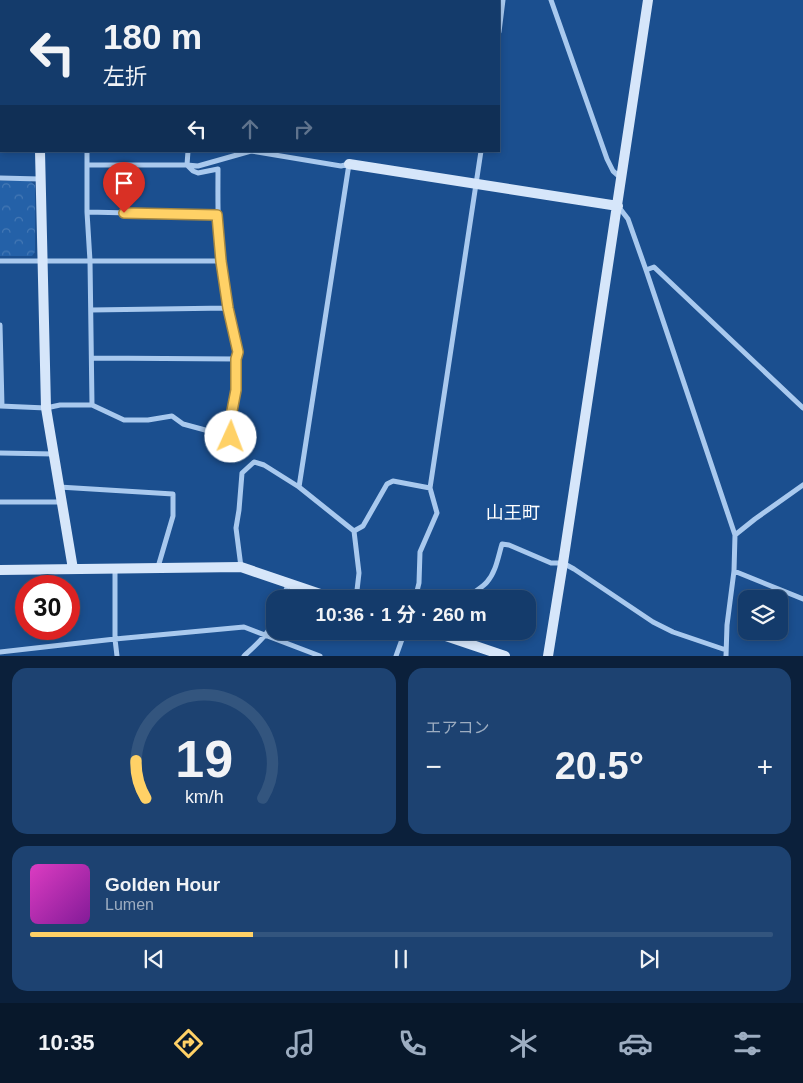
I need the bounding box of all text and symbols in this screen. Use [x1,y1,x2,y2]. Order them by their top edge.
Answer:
text: 180 m [103,17,202,56]
icon: left [20,20,85,85]
text: 左折 [103,64,147,89]
icon: left [183,115,211,143]
icon: ahead [236,115,264,143]
icon: right [289,115,317,143]
pin [103,162,145,213]
icon: arrive [110,169,138,197]
position arrow [204,410,256,462]
district label: 山王町 [486,503,540,523]
speed limit sign: 30 [15,575,80,640]
map controls [738,590,788,640]
button: layers [738,590,788,640]
text: 10:36 · 1 分 · 260 m [315,604,487,625]
text: エアコン [426,719,490,736]
text: 19 [175,730,233,788]
text: 20.5° [555,745,644,787]
text: − [426,751,442,782]
text: + [757,751,773,782]
text: km/h [184,787,223,807]
text: Golden Hour [105,874,220,895]
text: Lumen [105,896,154,913]
icon: previous [140,945,168,973]
icon: pause [387,945,415,973]
icon: next [635,945,663,973]
icon: directions [171,1026,206,1061]
icon: music [283,1026,318,1061]
icon: phone [395,1026,430,1061]
icon: climate [506,1026,541,1061]
icon: car [618,1026,653,1061]
icon: filters [730,1026,765,1061]
text: 10:35 [38,1030,95,1055]

